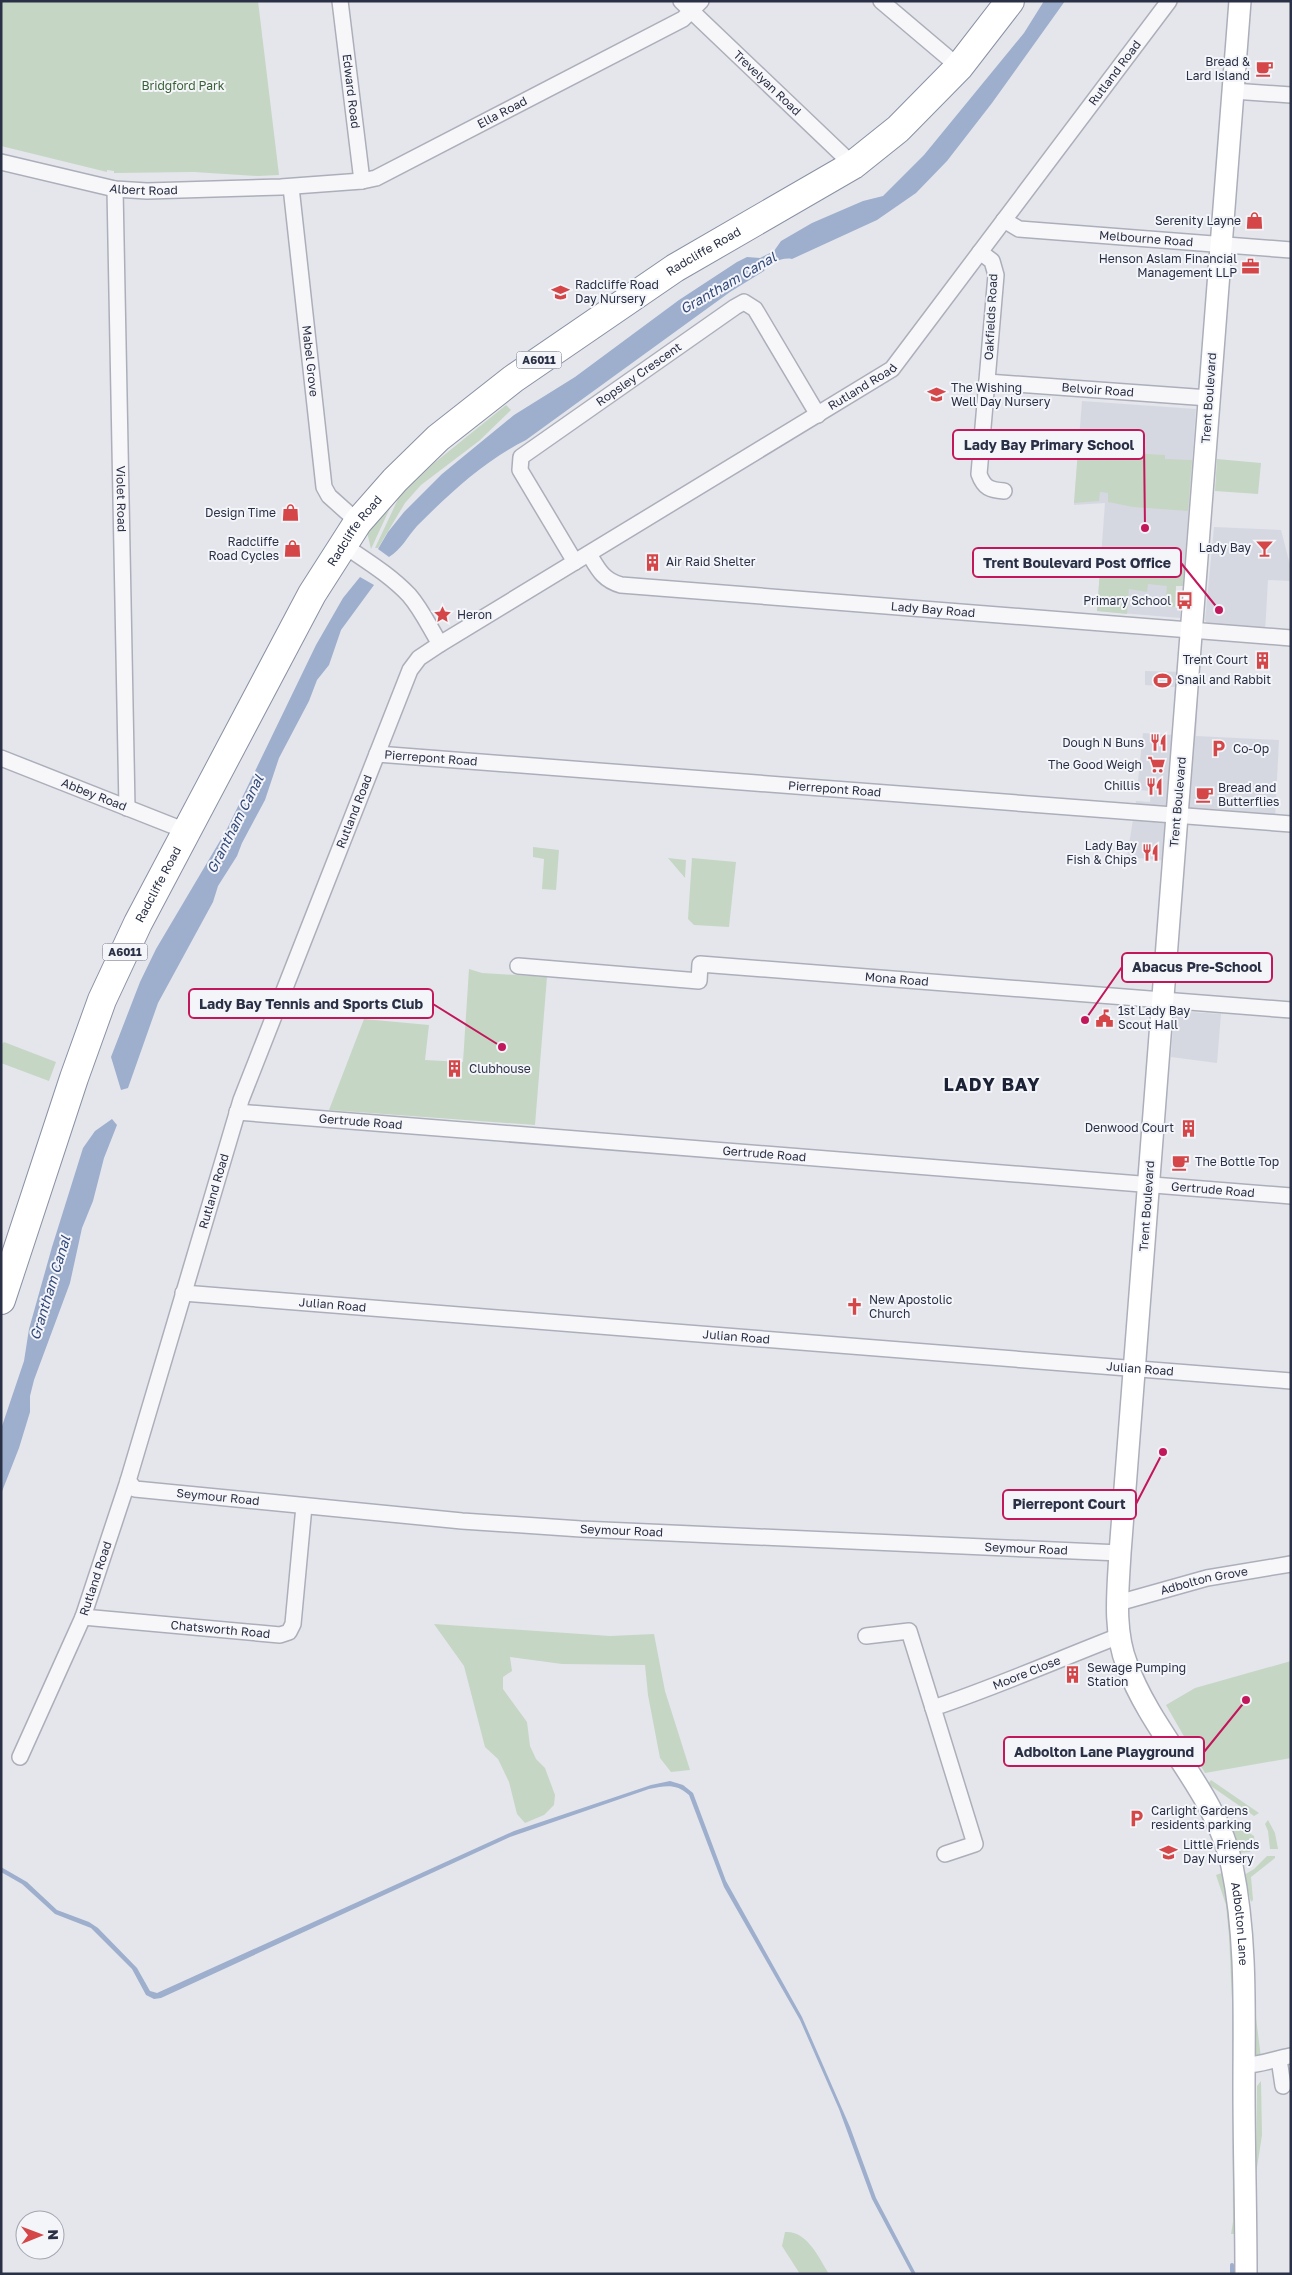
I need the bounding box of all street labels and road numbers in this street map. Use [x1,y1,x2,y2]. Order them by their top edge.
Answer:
street label: Rutland Road [1085,37,1144,108]
street label: Trevelyan Road [731,47,804,118]
street label: Edward Road [340,53,364,130]
street label: Ella Road [474,93,530,131]
street label: Albert Road [108,180,178,198]
street label: Radcliffe Road [663,224,743,279]
street label: Melbourne Road [1098,227,1194,249]
street label: Oakfields Road [981,273,1000,361]
street label: Mabel Grove [299,324,322,397]
street label: Ropsley Crescent [593,339,684,409]
road number: A6011 [516,352,562,368]
street label: Trent Boulevard [1198,352,1219,444]
street label: Rutland Road [825,361,900,413]
street label: Belvoir Road [1061,379,1135,400]
street label: Violet Road [113,466,130,532]
street label: Radcliffe Road [324,492,385,569]
street label: Lady Bay Road [890,598,976,620]
street label: Pierrepont Road [384,747,478,769]
street label: Trent Boulevard [1166,756,1189,848]
street label: Rutland Road [333,772,375,850]
street label: Abbey Road [59,775,129,814]
street label: Pierrepont Road [788,778,882,800]
street label: Radcliffe Road [132,844,184,925]
road number: A6011 [102,944,148,960]
street label: Mona Road [864,969,929,989]
street label: Gertrude Road [318,1111,403,1132]
street label: Gertrude Road [722,1143,807,1164]
street label: Rutland Road [195,1152,232,1231]
street label: Trent Boulevard [1136,1160,1157,1252]
street label: Gertrude Road [1171,1178,1255,1200]
street label: Julian Road [298,1294,367,1315]
street label: Julian Road [702,1326,771,1347]
street label: Julian Road [1106,1358,1174,1379]
street label: Seymour Road [176,1485,260,1508]
street label: Seymour Road [580,1521,664,1540]
street label: Rutland Road [76,1539,115,1618]
street label: Seymour Road [984,1539,1068,1558]
street label: Adbolton Grove [1158,1563,1249,1598]
street label: Chatsworth Road [170,1617,271,1641]
street label: Moore Close [990,1652,1063,1693]
street label: Adbolton Lane [1228,1881,1251,1966]

